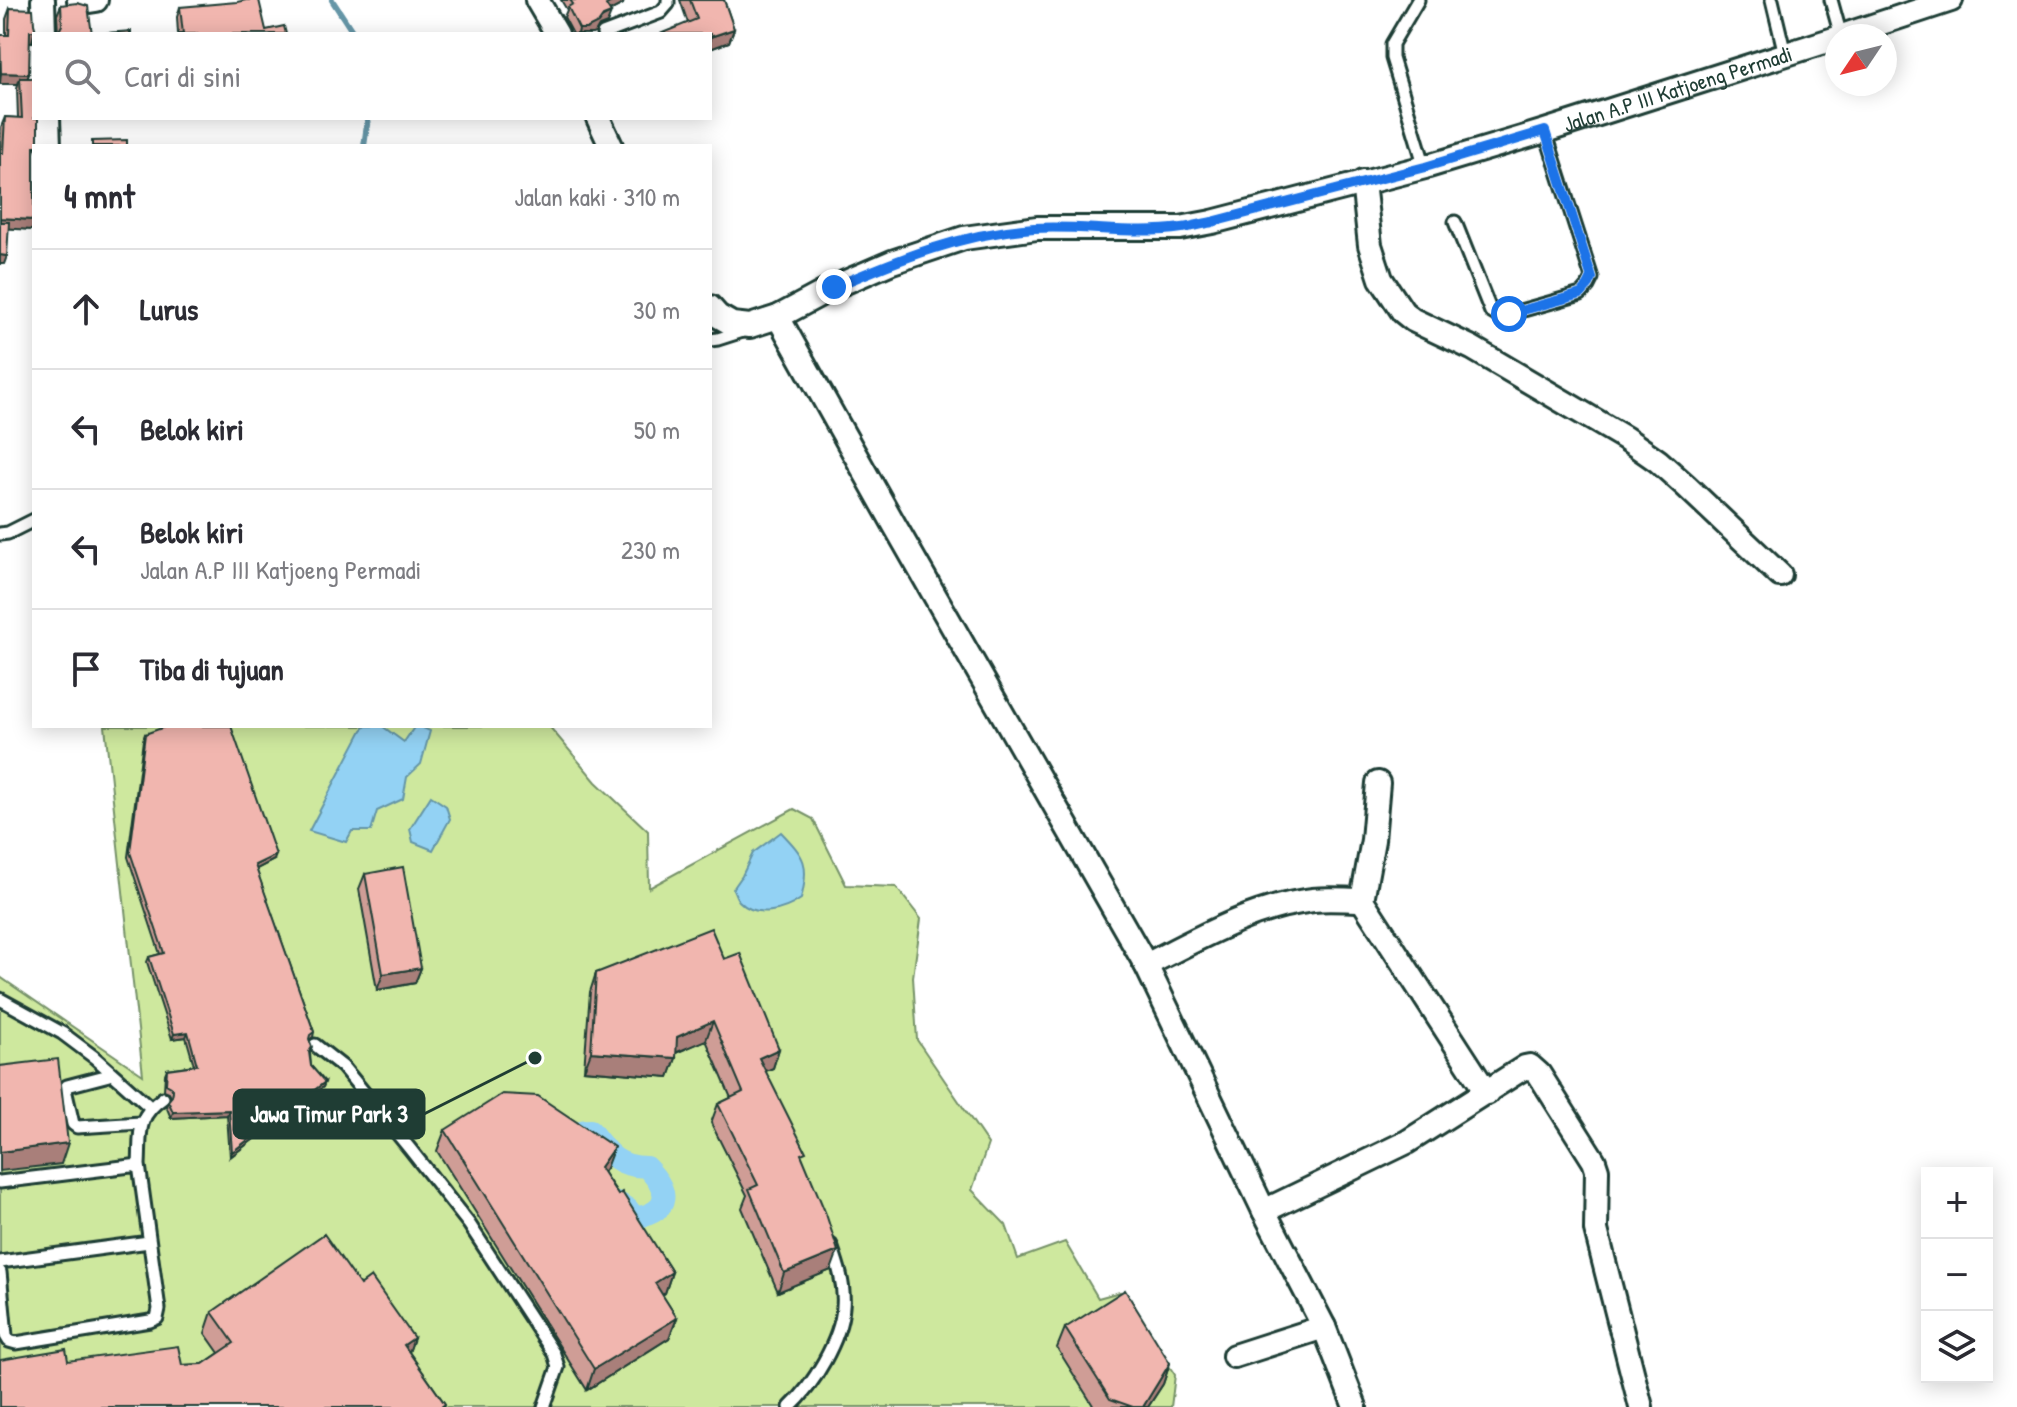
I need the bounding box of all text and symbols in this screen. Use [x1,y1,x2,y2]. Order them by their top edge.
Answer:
north arrow [1825,24,1897,96]
search box [32,32,712,120]
street label: Jalan A.P III Katjoeng Permadi [1560,38,1796,139]
icon: search [60,54,104,98]
text: Cari di sini [124,56,241,96]
text: 4 mnt [64,173,135,219]
text: Jalan kaki · 310 m [514,179,680,214]
route end [816,269,852,305]
icon: ahead [64,287,108,331]
text: Lurus [140,289,198,329]
text: 30 m [633,292,680,327]
route start [1491,296,1527,332]
icon: left [64,407,108,451]
text: Belok kiri [140,409,244,449]
text: 50 m [634,412,680,447]
text: Belok kiri [140,512,244,552]
icon: left [64,527,108,571]
text: 230 m [621,532,680,567]
text: Jalan A.P III Katjoeng Permadi [140,552,421,587]
icon: arrive [64,647,108,691]
text: Tiba di tujuan [140,649,284,689]
callout: Jawa Timur Park 3 [234,1090,424,1138]
text: Jawa Timur Park 3 [250,1097,408,1129]
map controls [1921,1167,1993,1383]
button: + [1921,1167,1993,1239]
button: − [1921,1239,1993,1311]
button: layers [1921,1311,1993,1383]

